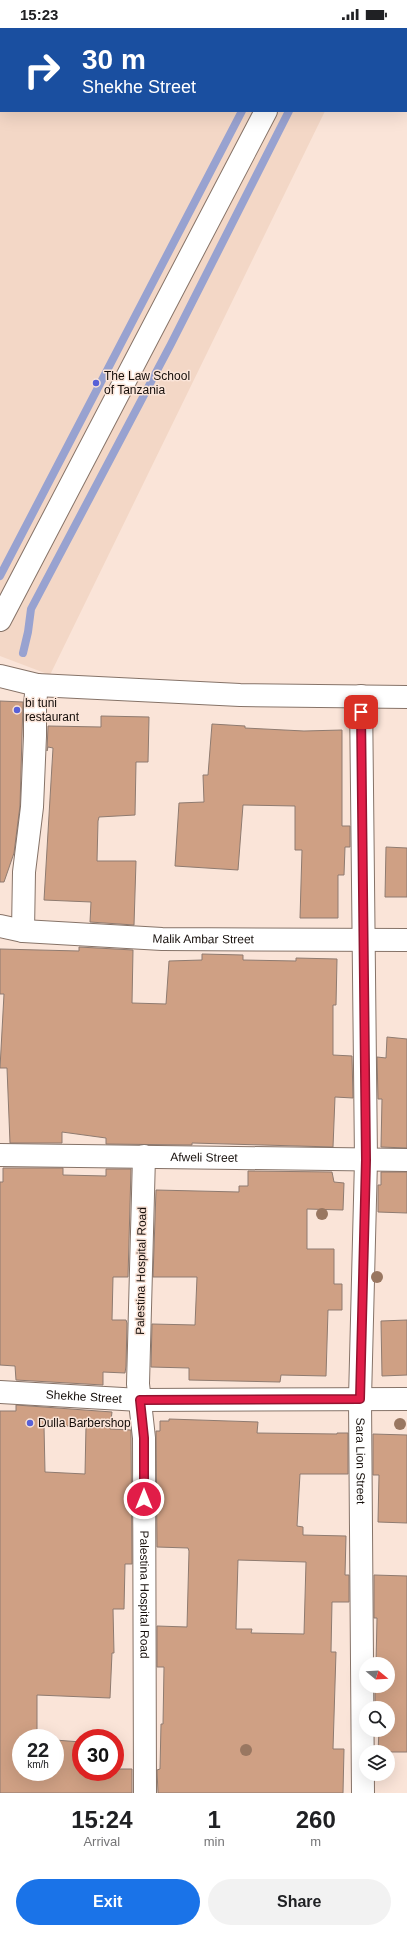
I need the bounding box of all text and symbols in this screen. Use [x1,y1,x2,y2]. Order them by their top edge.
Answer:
text: 15:23 [20,6,58,23]
icon: right [16,44,68,96]
text: 30 m [82,44,146,75]
text: Shekhe Street [82,77,196,97]
place label: The Law School of Tanzania [104,369,190,397]
marker: The Law School of Tanzania [91,378,101,388]
pin [344,695,378,729]
place label: bi tuni restaurant [25,696,80,724]
icon: arrive [350,701,372,723]
marker: bi tuni restaurant [12,705,22,715]
street label: Malik Ambar Street [152,931,255,946]
street label: Afweli Street [170,1150,238,1165]
street label: Palestina Hospital Road [133,1207,149,1335]
street label: Shekhe Street [45,1388,123,1406]
place label: Dulla Barbershop [38,1416,131,1430]
street label: Sara Lion Street [353,1417,368,1505]
marker: Dulla Barbershop [25,1418,35,1428]
position arrow [123,1478,165,1520]
street label: Palestina Hospital Road [137,1530,152,1659]
north arrow [359,1657,395,1693]
map controls [359,1657,395,1781]
button: search [359,1701,395,1737]
speed limit sign: 30 [72,1729,124,1781]
text: 22 [27,1739,49,1761]
button: layers [359,1745,395,1781]
text: km/h [27,1759,49,1770]
text: 15:24 [71,1806,133,1833]
text: 1 [207,1806,221,1833]
text: 260 [296,1806,336,1833]
text: Arrival [83,1834,120,1849]
text: min [204,1834,225,1849]
text: m [310,1834,321,1849]
button: Exit [16,1879,200,1925]
button: Share [208,1879,391,1925]

